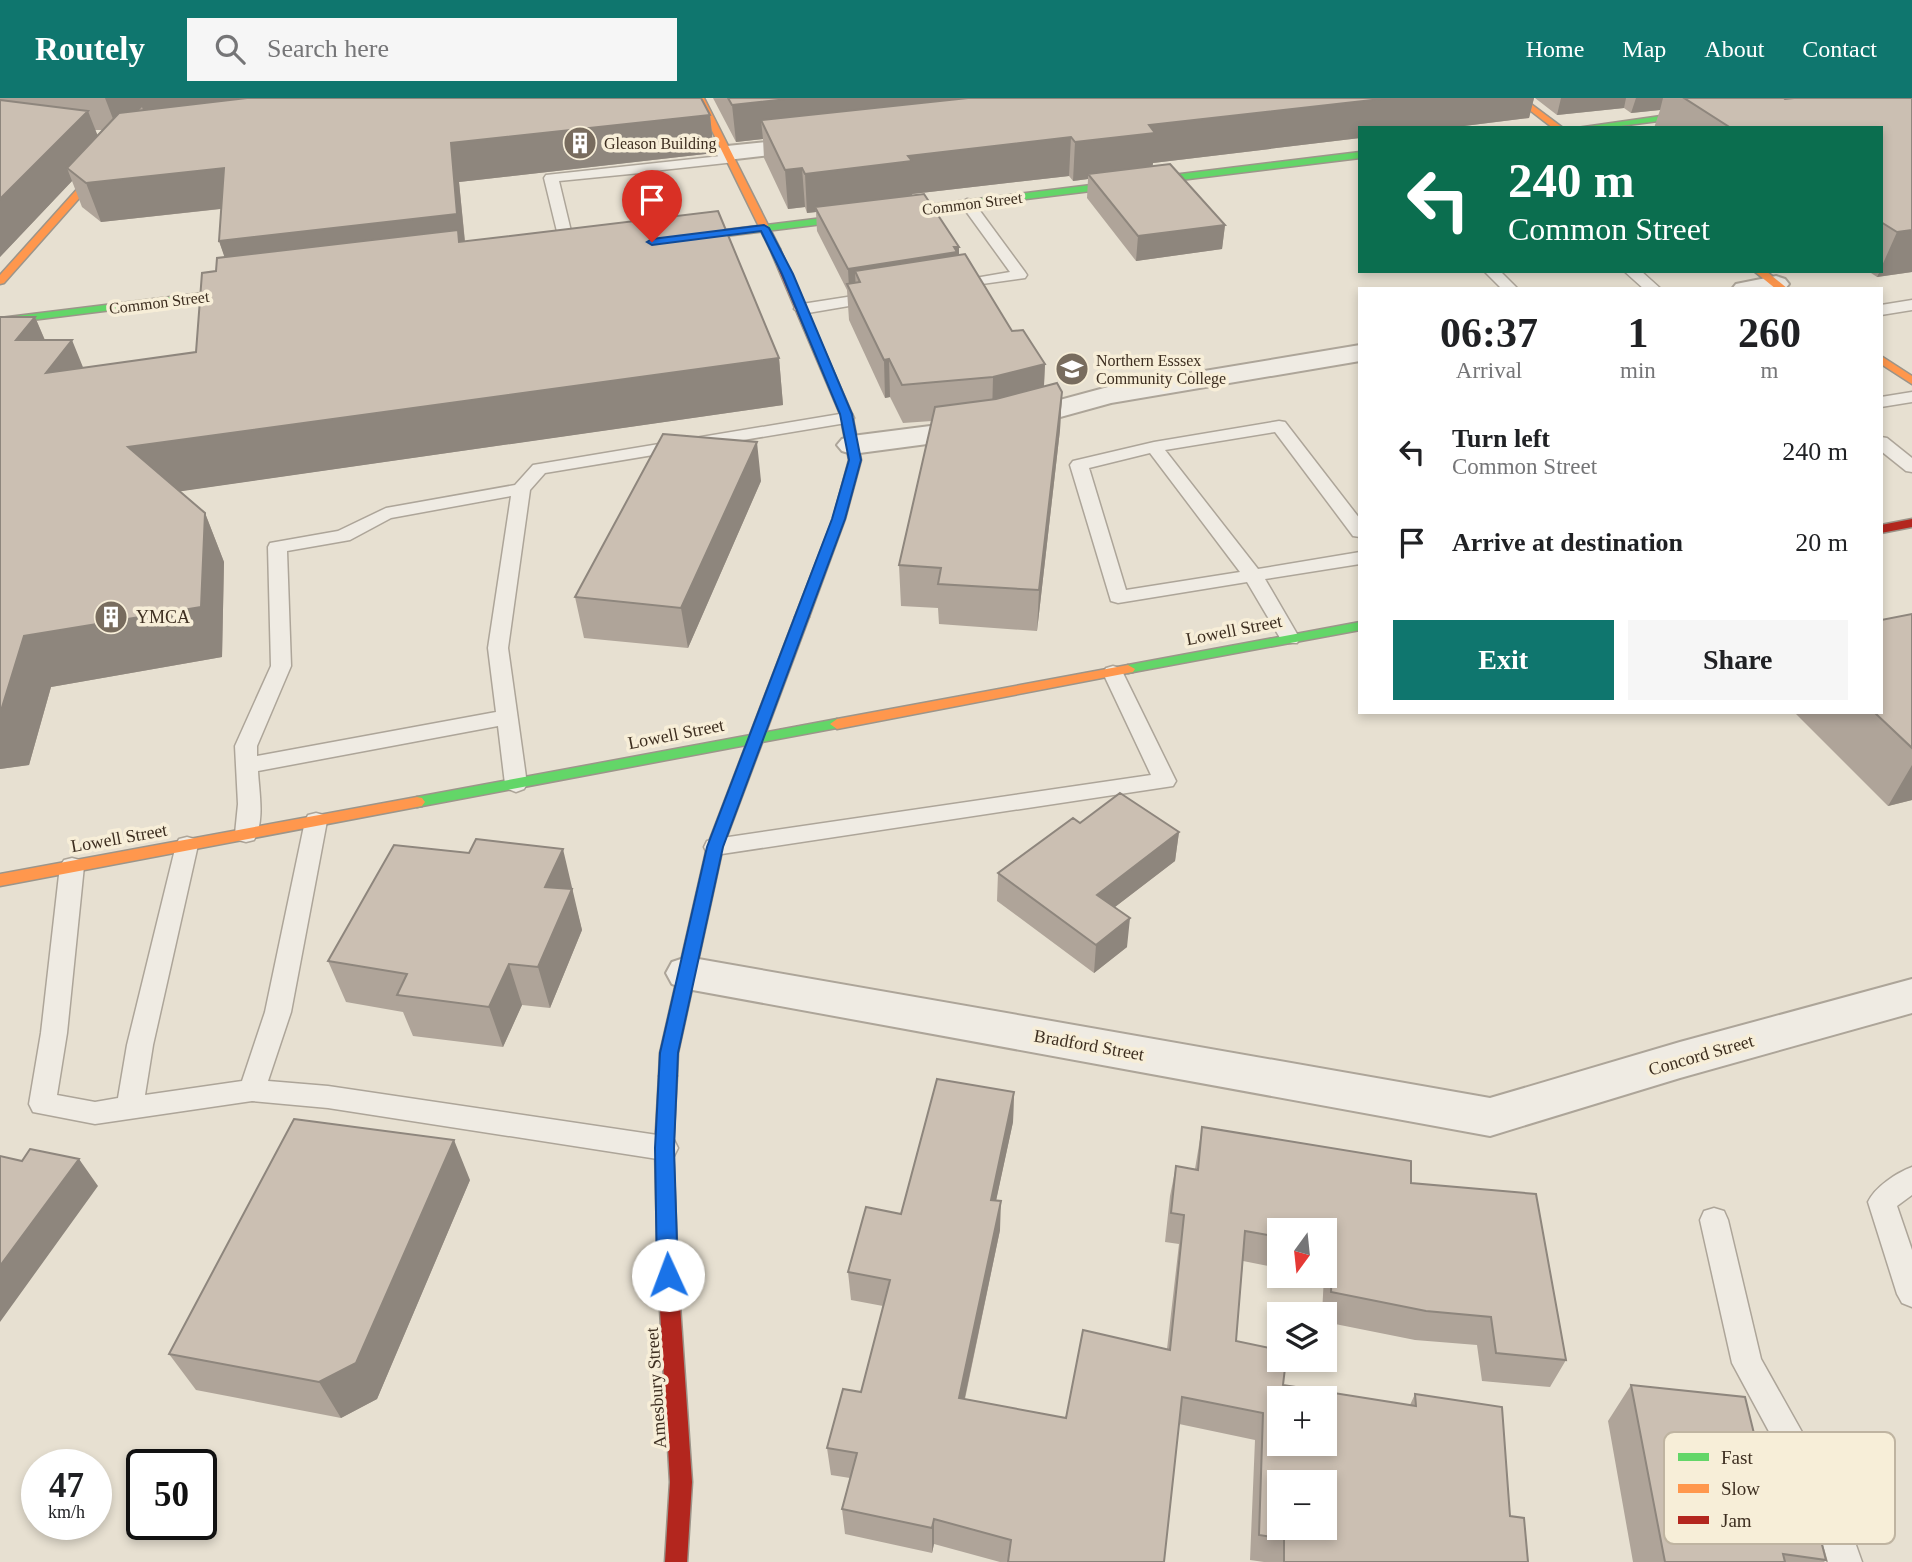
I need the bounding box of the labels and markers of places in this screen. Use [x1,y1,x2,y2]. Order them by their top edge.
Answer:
building icon: Gleason Building [561,124,599,162]
place label: Gleason Building [604,135,716,153]
pin [622,170,682,242]
school or university icon: Northern Esssex Community College [1053,350,1091,388]
place label: Northern Esssex Community College [1096,352,1226,388]
building icon: YMCA [92,598,130,636]
place label: YMCA [136,607,190,627]

